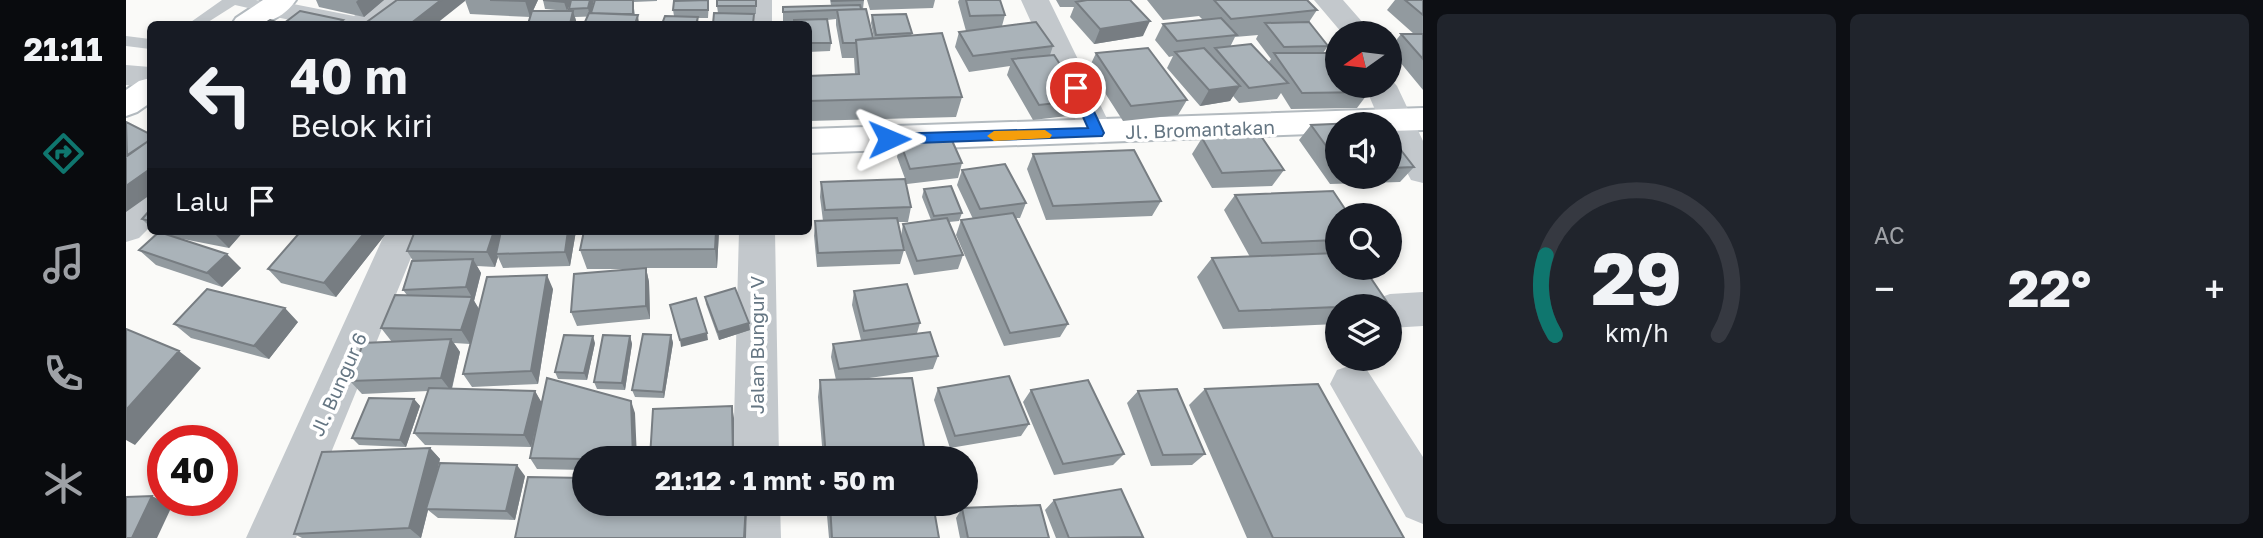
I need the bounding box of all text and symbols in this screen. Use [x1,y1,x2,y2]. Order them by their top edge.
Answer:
north arrow [1325,21,1402,98]
map controls [1325,21,1402,371]
text: 21:11 [23,30,103,68]
text: 40 m [290,46,408,105]
icon: left [175,49,266,140]
pin [1046,58,1106,118]
icon: arrive [1057,69,1095,107]
position arrow [852,102,926,176]
text: Belok kiri [290,106,433,144]
button: sound [1325,112,1402,189]
street label: Jl. Bromantakan [1125,115,1275,143]
icon: directions [39,129,88,178]
icon: arrive [243,182,281,220]
text: Lalu [175,186,229,217]
button: search [1325,203,1402,280]
text: AC [1874,221,1905,249]
text: 29 [1591,234,1682,321]
icon: music [39,239,88,288]
text: 22° [2008,256,2091,318]
text: − [1874,266,1895,311]
text: + [2204,266,2225,311]
street label: Jalan Bungur V [745,275,768,414]
button: layers [1325,294,1402,371]
text: km/h [1605,317,1668,348]
street label: Jl. Bungur 6 [305,329,371,439]
icon: phone [39,349,88,398]
speed limit sign: 40 [147,425,238,516]
icon: climate [39,459,88,508]
text: 21:12 · 1 mnt · 50 m [655,465,895,496]

